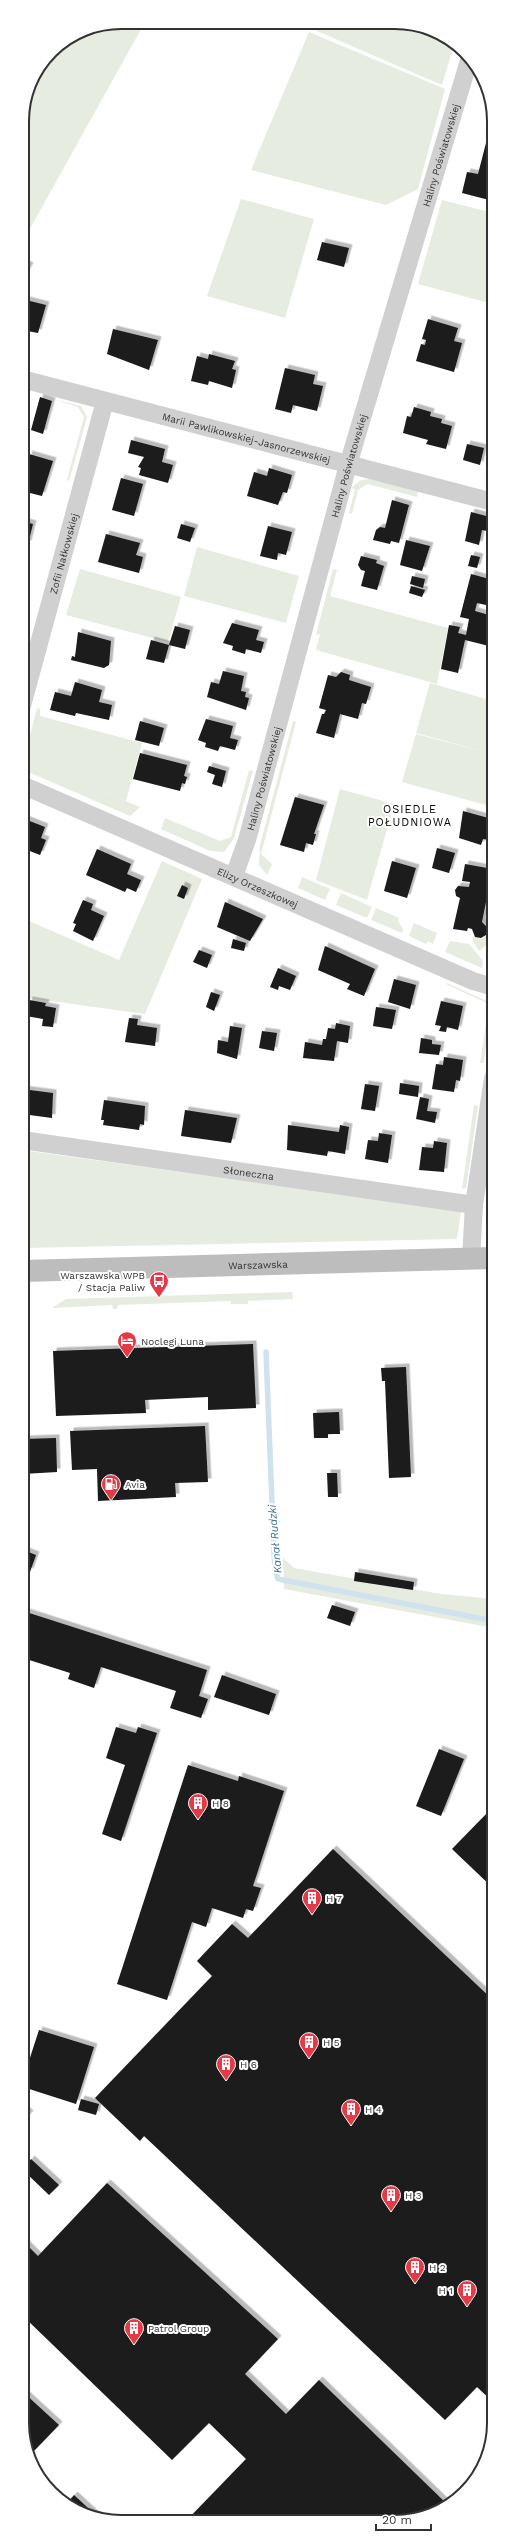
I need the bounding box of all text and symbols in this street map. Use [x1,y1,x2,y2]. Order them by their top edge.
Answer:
street label: Haliny Poświatowskiej [420,102,461,208]
street label: Marii Pawlikowskiej-Jasnorzewskiej [161,410,332,465]
street label: Haliny Poświatowskiej [329,413,368,519]
street label: Zofii Nałkowskiej [47,512,80,595]
street label: Haliny Poświatowskiej [244,725,283,832]
district label: OSIEDLE POŁUDNIOWA [368,803,452,829]
street label: Elizy Orzeszkowej [216,865,300,910]
street label: Słoneczna [223,1164,275,1182]
street label: Warszawska [228,1258,288,1271]
place label: Warszawska WPB / Stacja Paliw [60,1270,146,1293]
bus stop icon: Warszawska WPB / Stacja Paliw [148,1270,170,1298]
hotel icon: Noclegi Luna [116,1330,138,1358]
place label: Noclegi Luna [141,1336,204,1347]
fuel station icon: Avia [100,1473,122,1501]
place label: Avia [125,1479,145,1490]
water label: Kanał Rudzki [265,1503,284,1574]
building icon: H 8 [187,1792,209,1820]
place label: H 8 [212,1798,229,1809]
building icon: H 7 [301,1887,323,1915]
place label: H 7 [326,1893,342,1904]
building icon: H 5 [298,2031,320,2059]
place label: H 5 [323,2037,340,2048]
building icon: H 6 [215,2053,237,2081]
place label: H 6 [240,2059,257,2070]
building icon: H 4 [340,2098,362,2126]
place label: H 4 [365,2104,382,2115]
building icon: H 3 [380,2184,402,2212]
place label: H 3 [405,2190,422,2201]
building icon: H 2 [404,2256,426,2284]
place label: H 2 [429,2262,446,2273]
building icon: H 1 [456,2279,478,2307]
place label: H 1 [439,2285,453,2296]
building icon: Patrol Group [123,2317,145,2345]
place label: Patrol Group [148,2323,209,2334]
scale bar [376,2506,431,2532]
text: 20 m [382,2513,412,2527]

